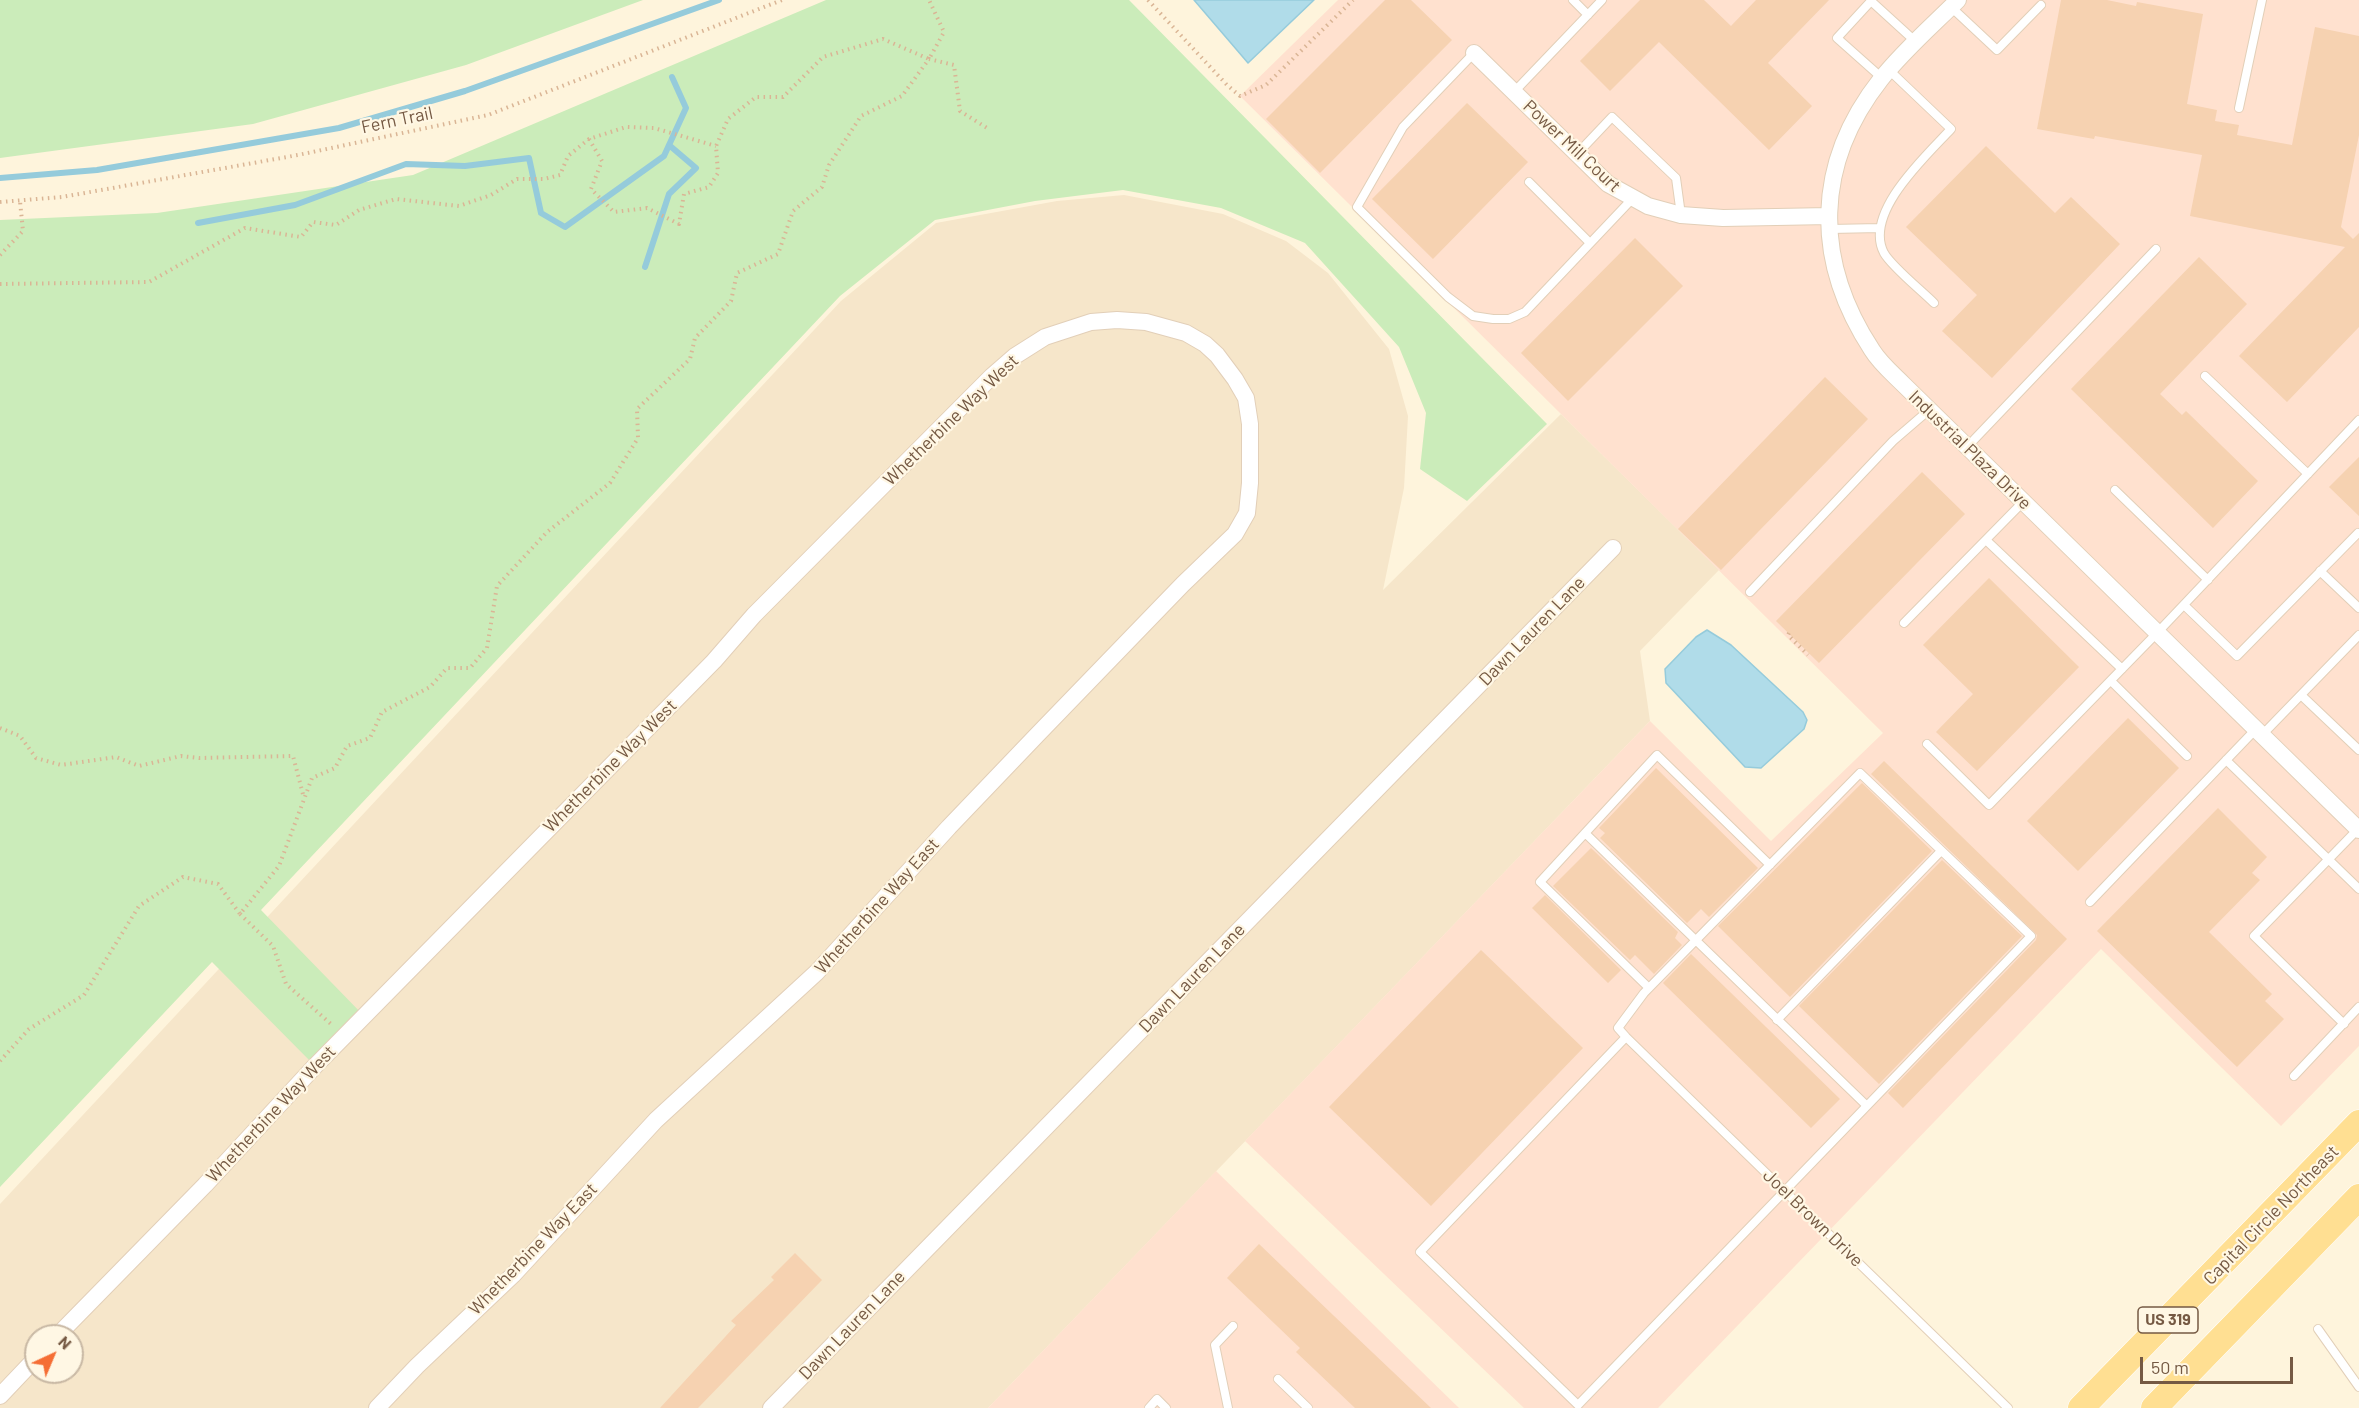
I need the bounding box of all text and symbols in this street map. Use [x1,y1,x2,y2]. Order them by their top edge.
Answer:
street label: Power Mill Court [1519,95,1625,197]
street label: Fern Trail [359,102,435,138]
street label: Whetherbine Way West [879,350,1023,490]
street label: Industrial Plaza Drive [1904,386,2036,514]
street label: Dawn Lauren Lane [1474,572,1590,690]
street label: Whetherbine Way West [539,695,681,837]
street label: Whetherbine Way East [810,834,944,978]
street label: Dawn Lauren Lane [1134,919,1250,1037]
street label: Whetherbine Way West [202,1041,340,1187]
street label: Capital Circle Northeast [2199,1141,2343,1289]
street label: Joel Brown Drive [1758,1165,1868,1271]
street label: Whetherbine Way East [464,1178,602,1320]
street label: Dawn Lauren Lane [794,1266,910,1384]
road number: US 319 [2138,1307,2198,1333]
north arrow [24,1324,84,1384]
text: N [55,1332,76,1353]
scale bar [2143,1345,2296,1383]
text: 50 m [2151,1356,2189,1378]

